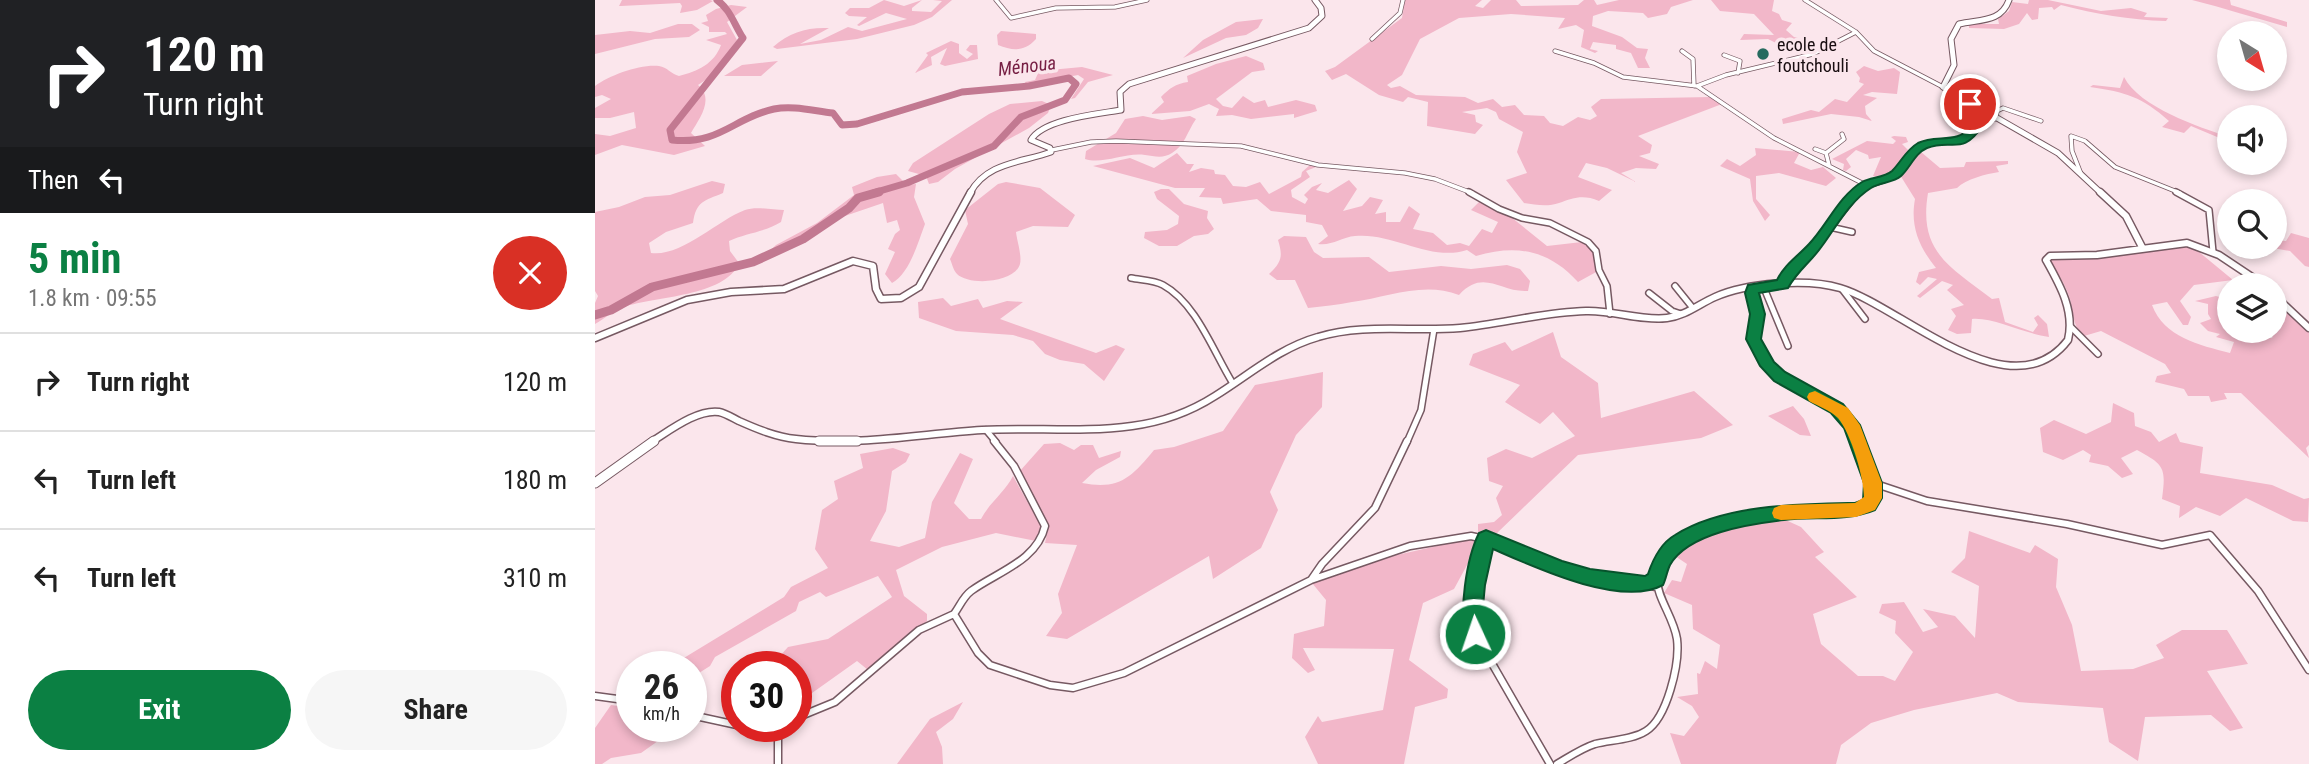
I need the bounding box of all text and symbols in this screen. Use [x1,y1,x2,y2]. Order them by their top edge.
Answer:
north arrow [2217,21,2287,91]
map controls [2217,21,2287,343]
text: 120 m [143,26,265,83]
icon: right [28,28,119,119]
place label: ecole de foutchouli [1777,34,1849,76]
marker: ecole de foutchouli [1755,46,1771,62]
water label: Ménoua [997,51,1057,81]
pin [1940,74,2000,134]
text: Turn right [143,85,264,123]
icon: arrive [1951,85,1989,123]
button: sound [2217,105,2287,175]
icon: left [93,161,131,199]
text: Then [28,165,79,195]
button: search [2217,189,2287,259]
text: 5 min [28,234,121,283]
button: close [493,236,567,310]
button: layers [2217,273,2287,343]
text: 1.8 km · 09:55 [28,285,157,312]
icon: right [28,363,66,401]
text: Turn right [87,367,189,397]
text: 120 m [503,367,567,397]
icon: left [28,461,66,499]
text: Turn left [87,465,176,495]
text: 180 m [503,465,567,495]
icon: left [28,559,66,597]
text: Turn left [87,563,176,593]
text: 310 m [503,563,567,593]
position arrow [1438,597,1512,671]
speed limit sign: 30 [721,651,812,742]
text: 26 [644,667,679,708]
button: Exit [28,670,291,750]
button: Share [305,670,567,750]
text: km/h [643,703,680,724]

